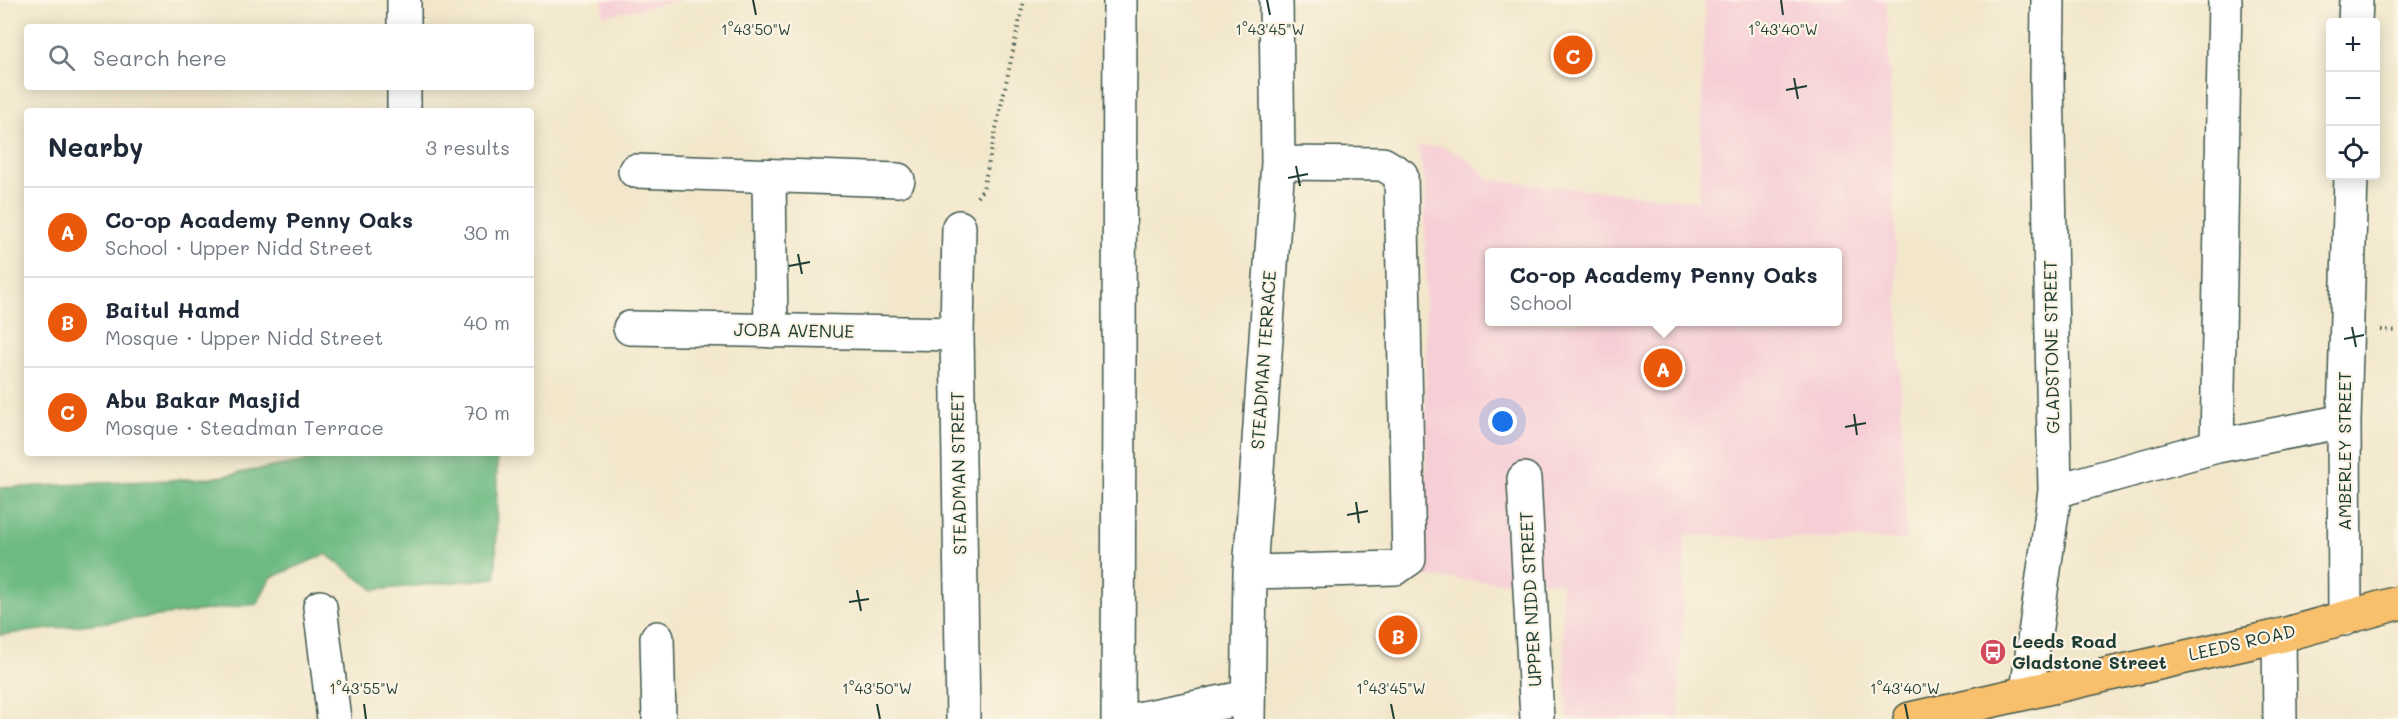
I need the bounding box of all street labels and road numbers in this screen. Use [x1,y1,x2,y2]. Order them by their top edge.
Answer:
street label: GLADSTONE STREET [2037,260,2065,434]
street label: STEADMAN TERRACE [1245,270,1281,450]
street label: JOBA AVENUE [733,317,855,343]
street label: AMBERLEY STREET [2332,371,2356,531]
street label: STEADMAN STREET [945,391,971,555]
street label: UPPER NIDD STREET [1513,511,1547,687]
street label: LEEDS ROAD [2186,618,2298,666]

